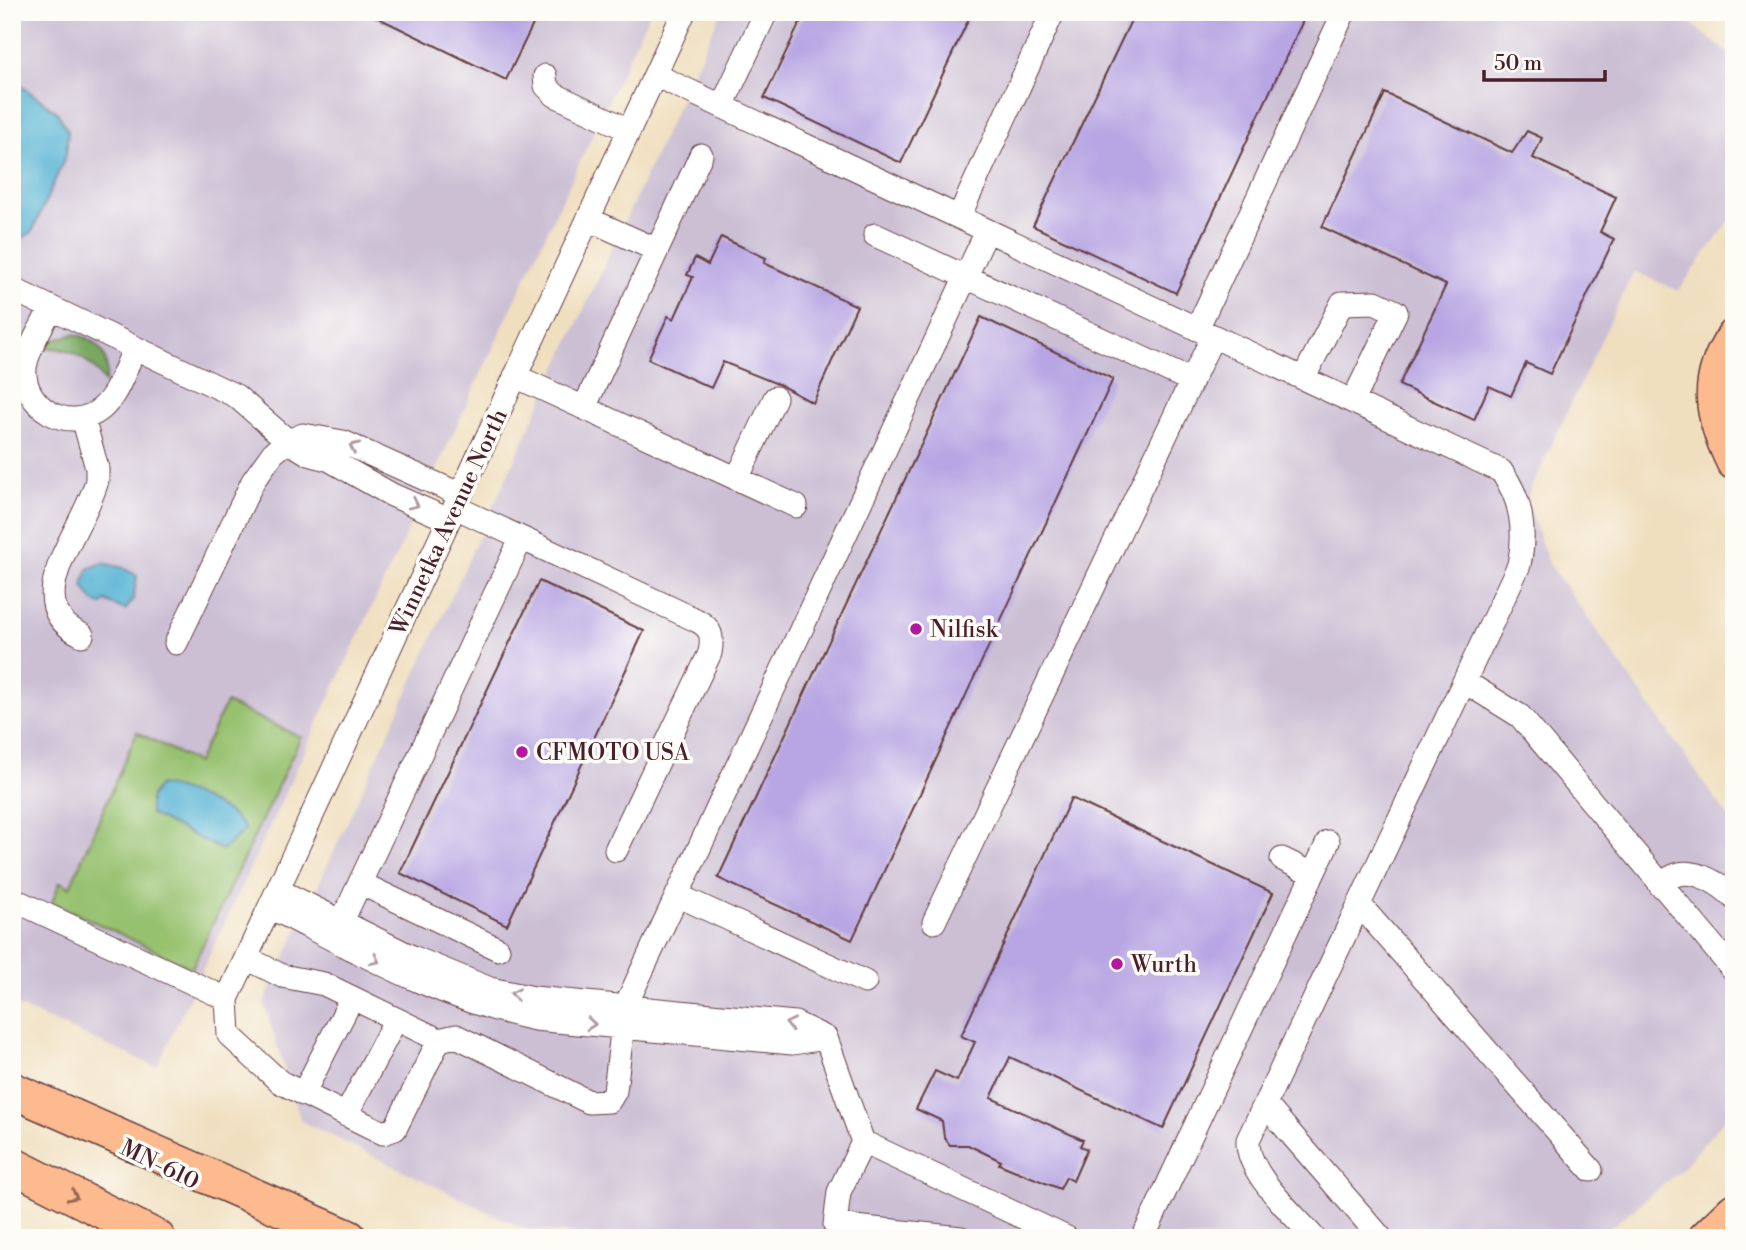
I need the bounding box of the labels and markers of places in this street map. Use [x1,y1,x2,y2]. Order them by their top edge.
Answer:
place label: Nilfisk [930,616,999,644]
marker: Nilfisk [908,621,924,637]
place label: CFMOTO USA [536,739,691,767]
marker: CFMOTO USA [514,744,530,760]
place label: Wurth [1130,951,1197,979]
marker: Wurth [1109,956,1125,972]

